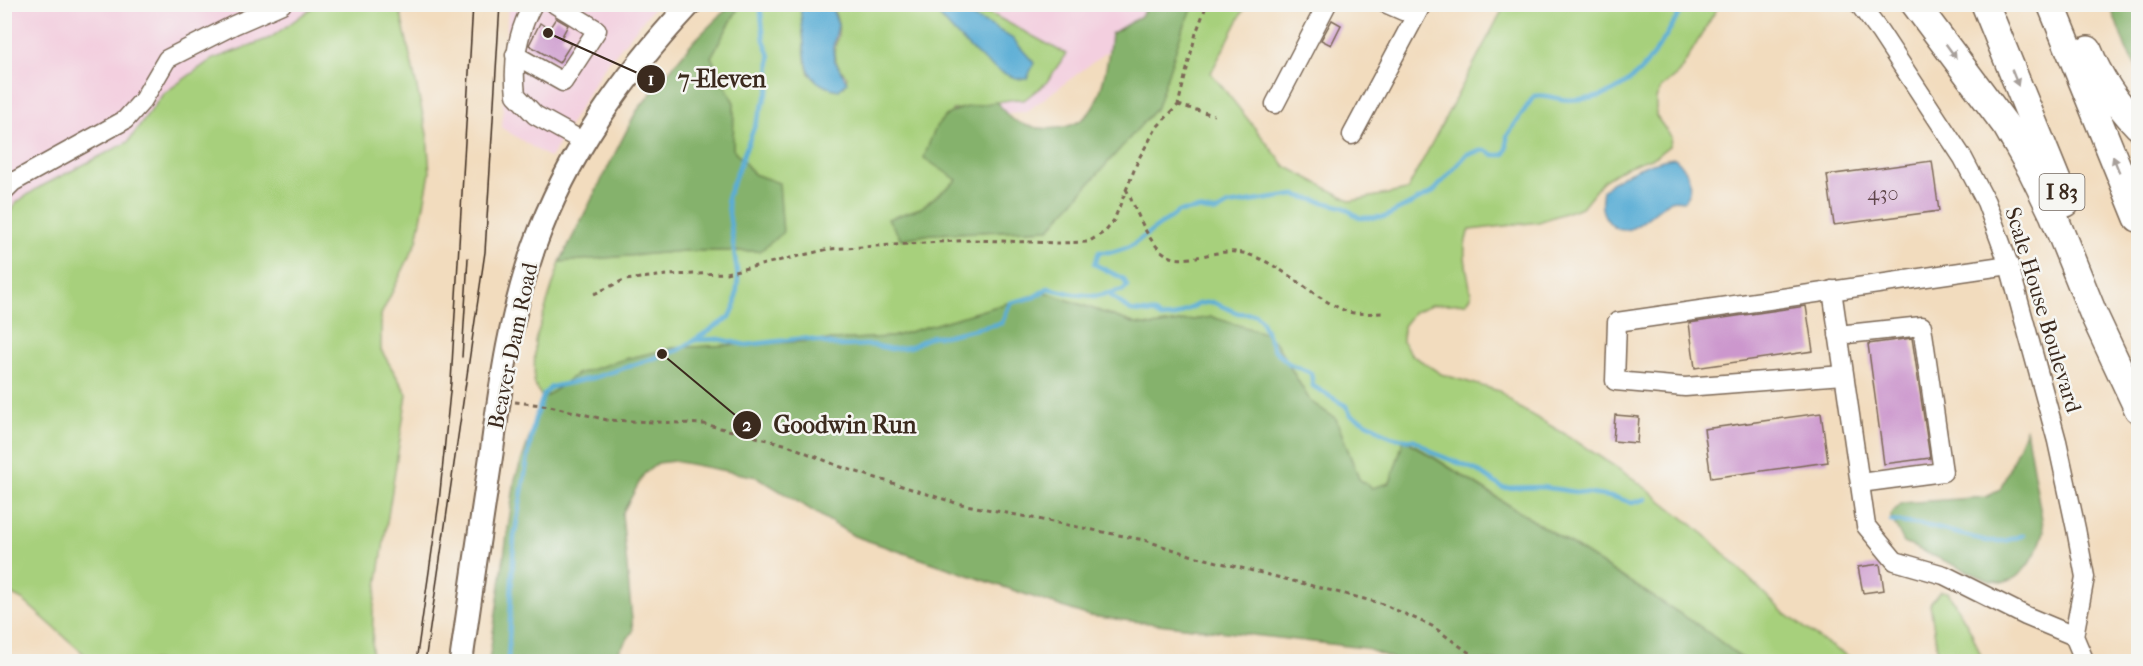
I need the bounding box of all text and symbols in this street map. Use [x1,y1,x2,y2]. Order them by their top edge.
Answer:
one-way arrow [1945,42,1957,58]
callout: 7-Eleven [636,58,778,100]
text: 7-Eleven [677,65,767,93]
text: 1 [648,69,654,90]
one-way arrow [2011,69,2020,87]
one-way arrow [2111,155,2121,173]
road number: I 83 [2040,174,2084,210]
house number: 430 [1867,182,1899,205]
street label: Scale House Boulevard [1999,204,2087,417]
street label: Beaver Dam Road [483,259,544,432]
callout: Goodwin Run [732,404,929,446]
text: Goodwin Run [774,411,917,439]
text: 2 [742,415,752,436]

